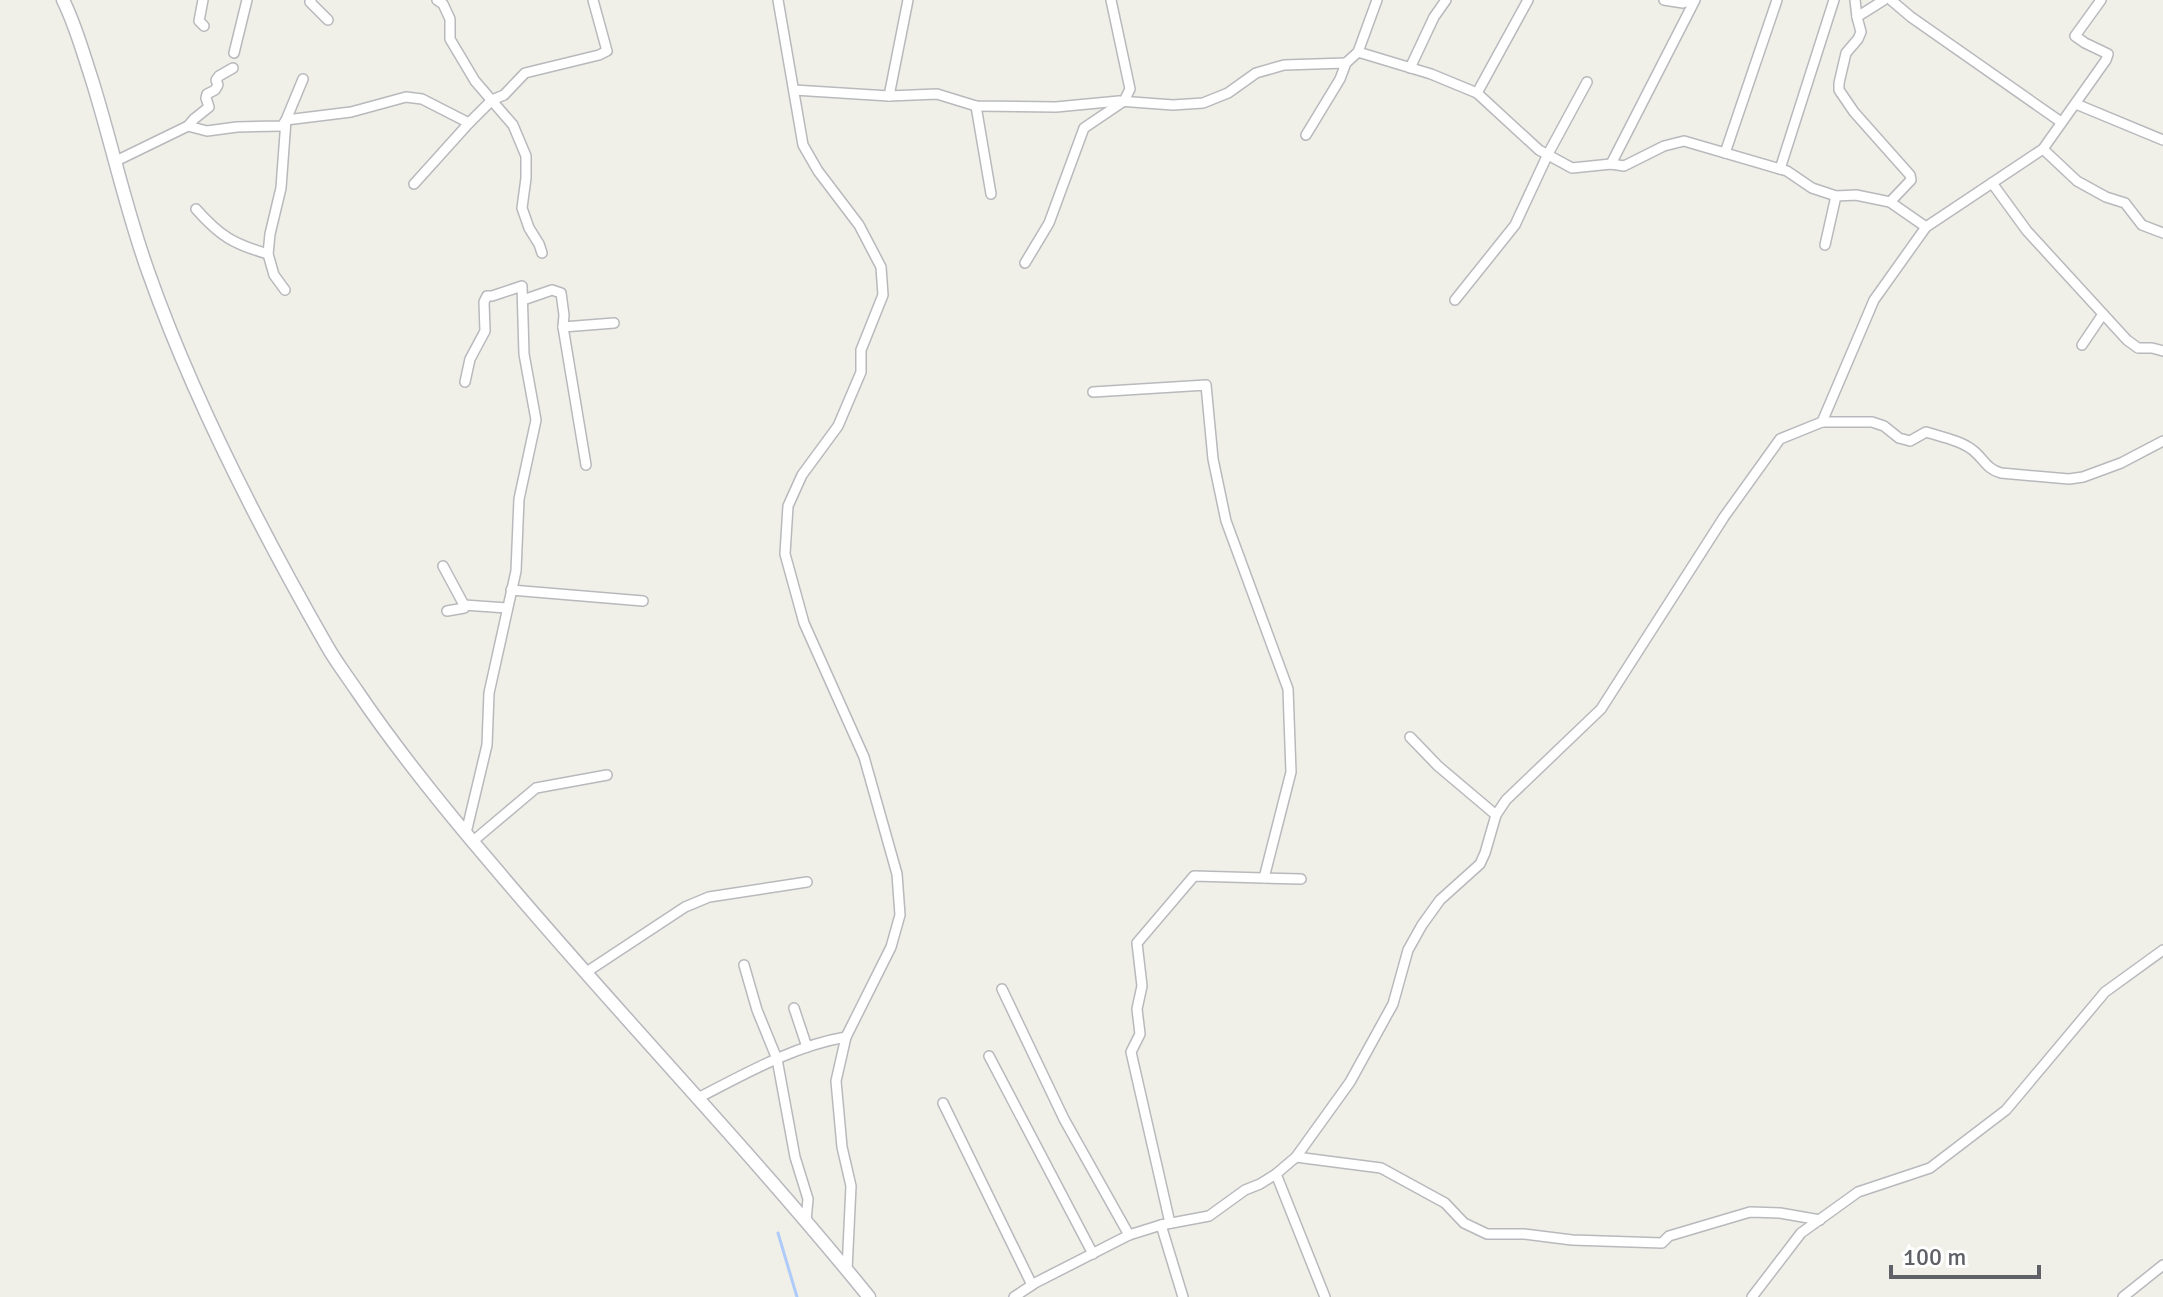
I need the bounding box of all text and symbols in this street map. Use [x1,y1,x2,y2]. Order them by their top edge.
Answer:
scale bar [1891,1229,2039,1279]
text: 100 m [1903,1242,1966,1272]

